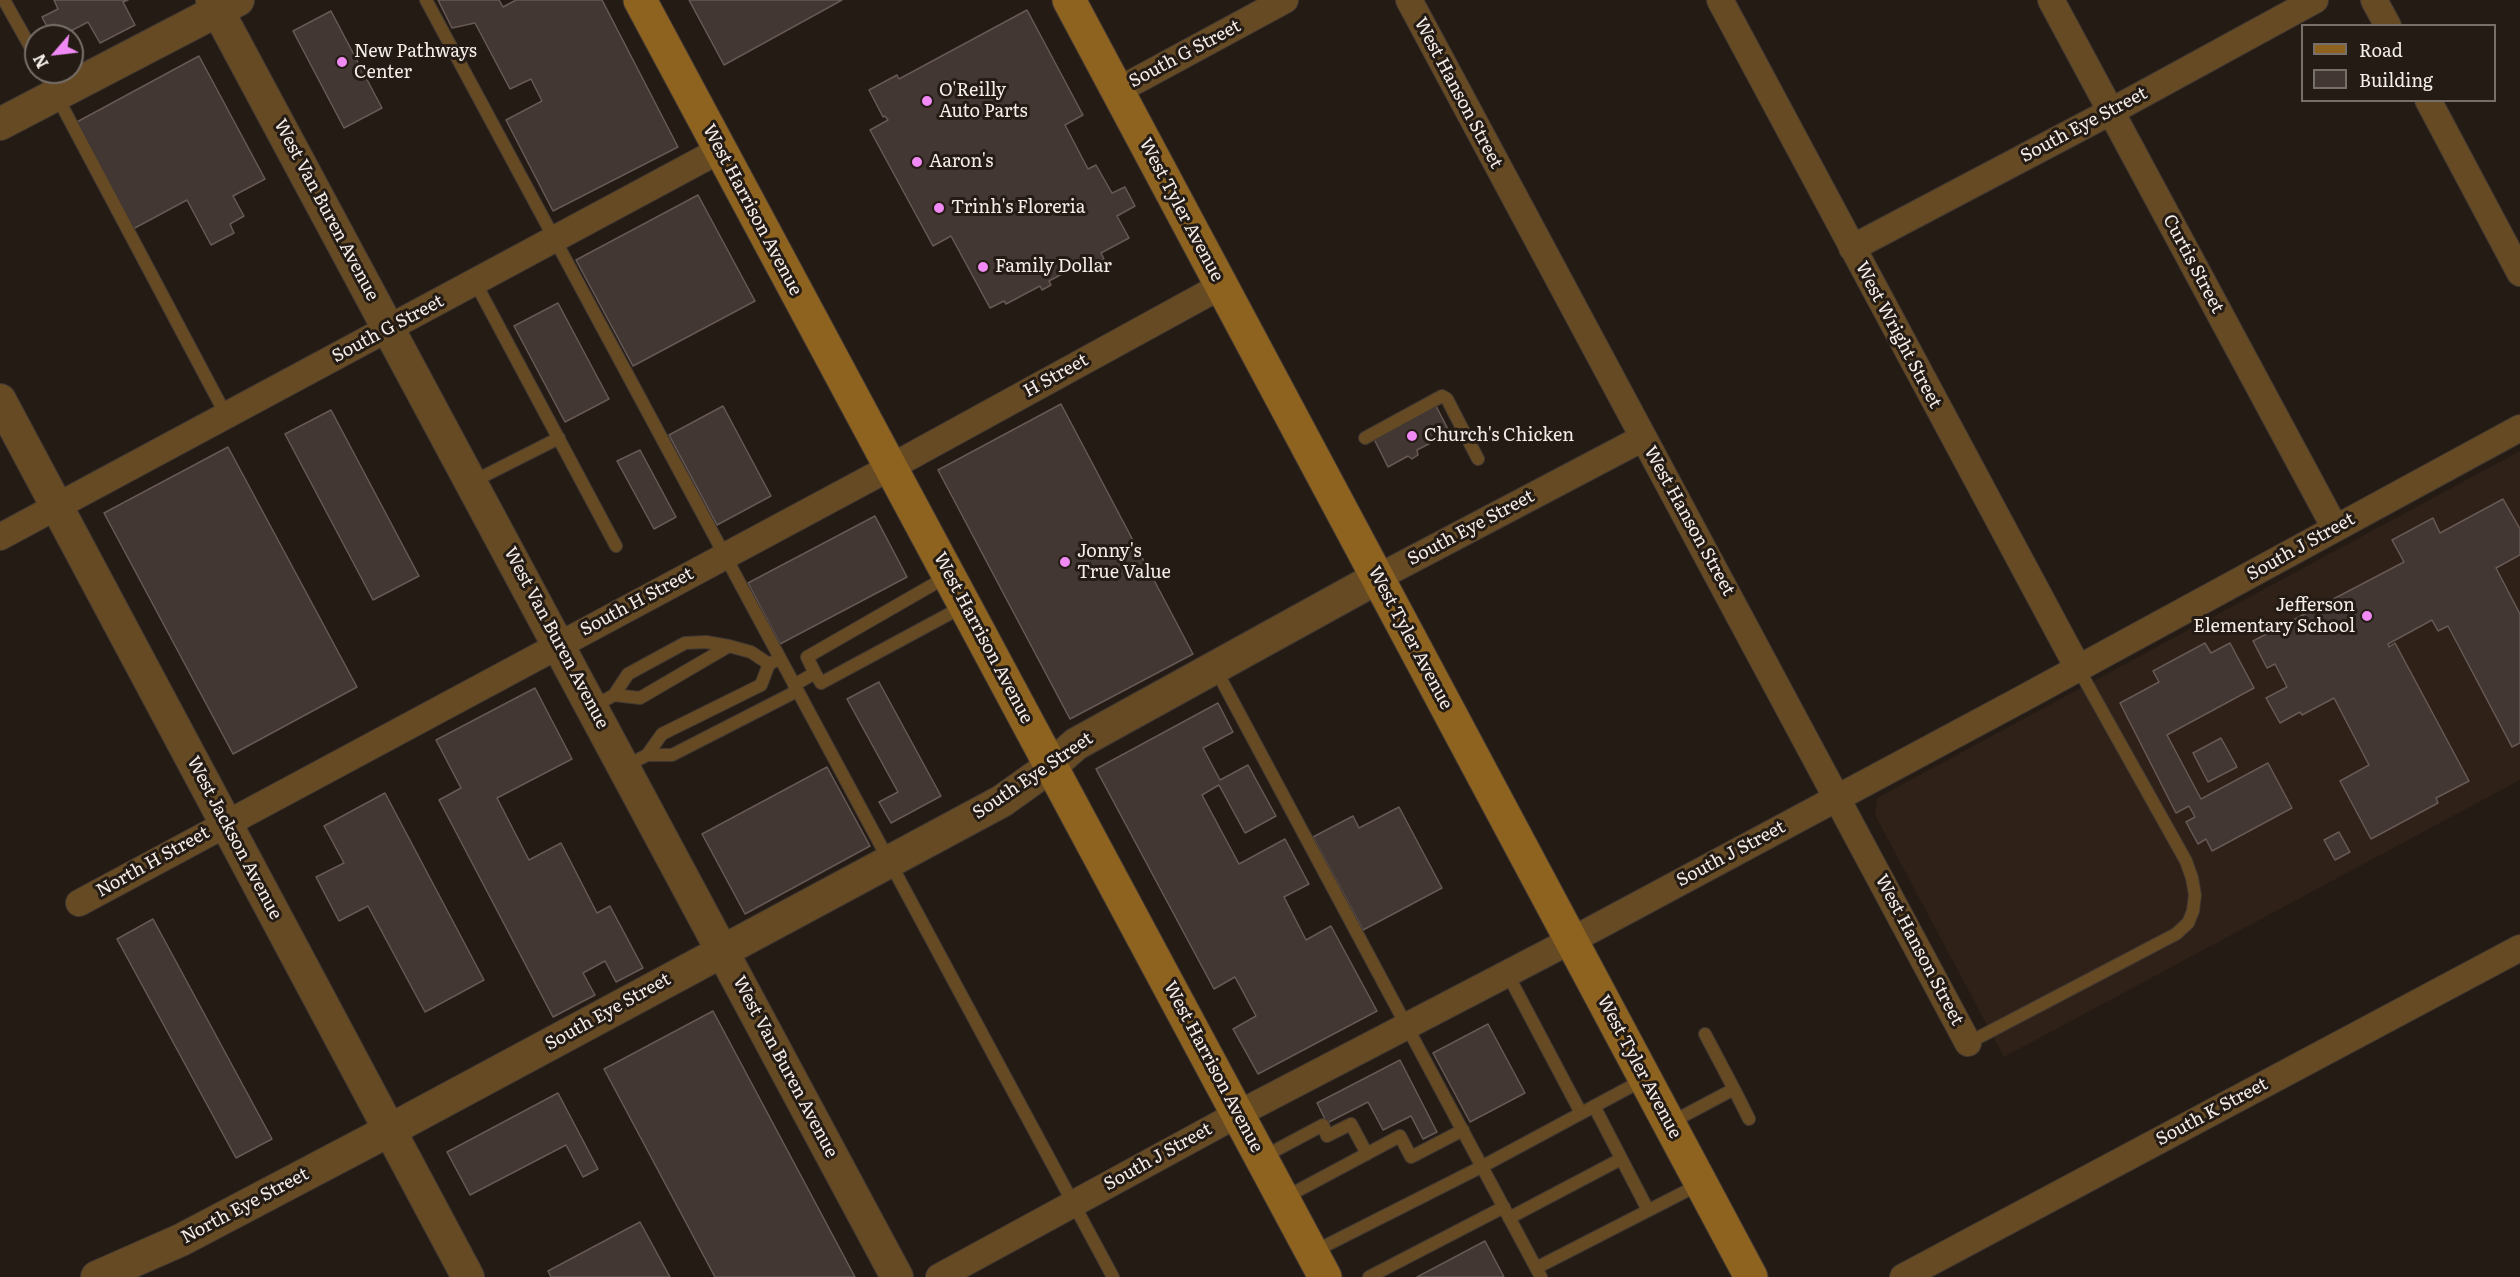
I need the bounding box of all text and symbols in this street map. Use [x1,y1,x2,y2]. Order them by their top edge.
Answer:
street label: West Hanson Street [1409,14,1507,172]
street label: South G Street [1125,15,1245,93]
north arrow [24,24,84,84]
legend [2301,24,2496,102]
text: Road [2359,36,2403,63]
place label: New Pathways Center [354,41,477,84]
text: N [26,50,54,73]
marker: New Pathways Center [335,55,349,69]
text: Building [2359,66,2433,93]
place label: O'Reilly Auto Parts [939,80,1028,122]
street label: South Eye Street [2017,83,2151,167]
marker: O'Reilly Auto Parts [920,94,934,108]
street label: West Van Buren Avenue [269,116,383,304]
street label: West Harrison Avenue [698,121,806,299]
street label: West Tyler Avenue [1134,135,1228,285]
place label: Aaron's [929,151,993,173]
marker: Aaron's [910,155,924,169]
place label: Trinh's Floreria [951,197,1086,219]
marker: Trinh's Floreria [932,201,946,215]
street label: Curtis Street [2158,211,2228,317]
place label: Family Dollar [995,256,1112,278]
street label: West Wright Street [1850,258,1946,412]
marker: Family Dollar [976,260,990,274]
street label: South G Street [328,290,448,368]
street label: H Street [1020,350,1092,402]
place label: Church's Chicken [1424,425,1574,447]
marker: Church's Chicken [1405,429,1419,443]
street label: West Hanson Street [1639,442,1739,600]
street label: South Eye Street [1404,486,1538,570]
street label: South J Street [2243,508,2359,586]
place label: Jonny's True Value [1077,541,1171,584]
street label: West Van Buren Avenue [499,544,613,732]
street label: West Harrison Avenue [929,549,1037,727]
marker: Jonny's True Value [1058,555,1072,569]
street label: South H Street [577,563,697,641]
street label: West Tyler Avenue [1363,563,1457,713]
place label: Jefferson Elementary School [2193,595,2355,638]
marker: Jefferson Elementary School [2360,609,2374,623]
street label: South Eye Street [969,728,1097,824]
street label: West Jackson Avenue [182,753,286,923]
street label: South J Street [1673,816,1789,892]
street label: North H Street [93,822,213,902]
street label: West Hanson Street [1870,871,1968,1029]
street label: South Eye Street [541,969,675,1055]
street label: West Van Buren Avenue [728,973,842,1161]
street label: West Harrison Avenue [1159,978,1267,1156]
street label: West Tyler Avenue [1592,992,1686,1142]
street label: South K Street [2152,1073,2272,1151]
street label: South J Street [1100,1118,1216,1196]
street label: North Eye Street [178,1163,312,1249]

